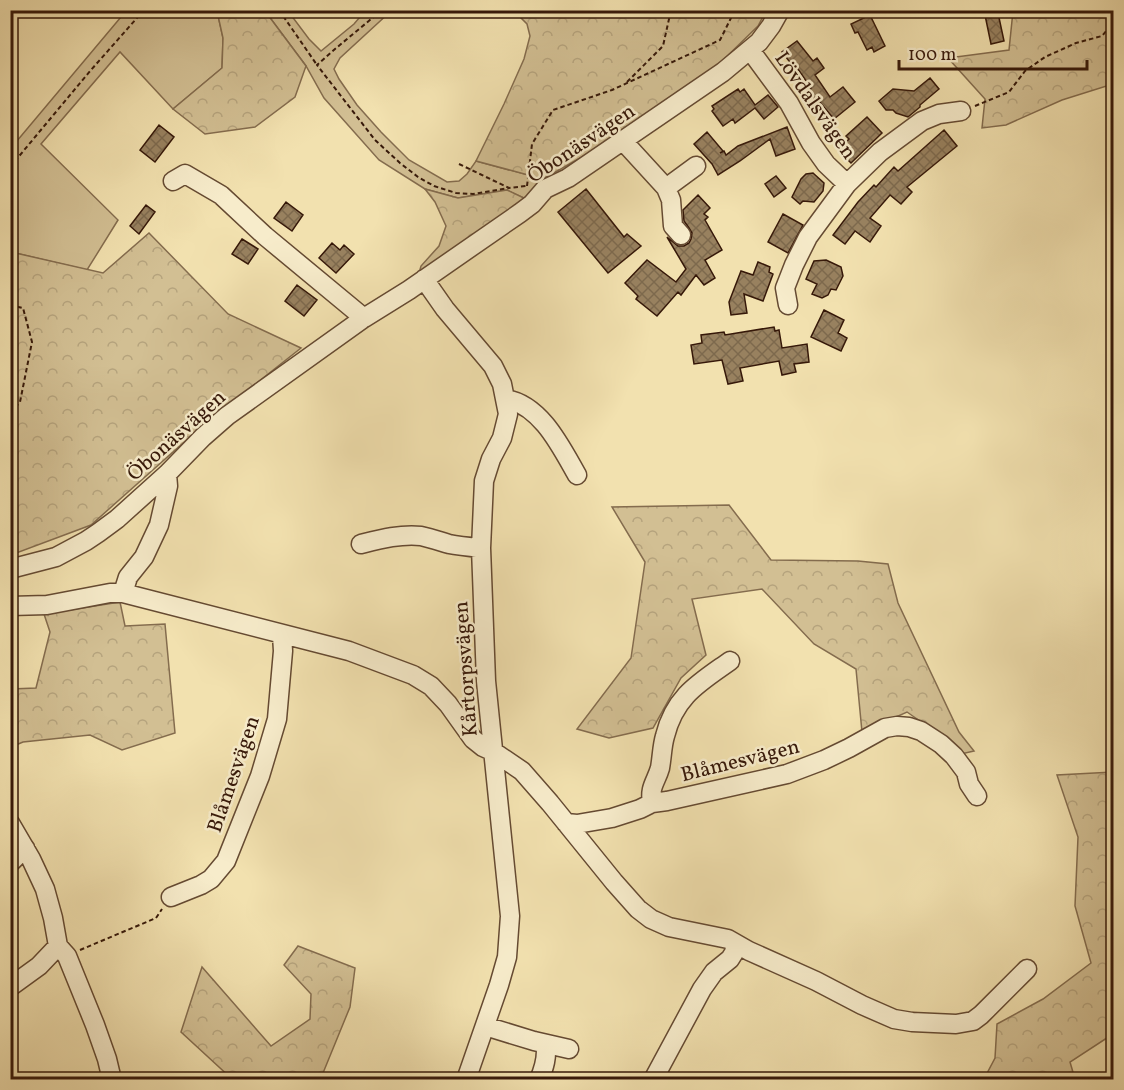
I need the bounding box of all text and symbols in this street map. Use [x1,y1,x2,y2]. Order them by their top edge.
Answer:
scale bar [899,33,1086,71]
text: 100 m [908,43,957,68]
street label: Lövdalsvägen [767,46,863,166]
street label: Öbonäsvägen [522,97,641,191]
street label: Öbonäsvägen [121,384,233,488]
street label: Kårtorpsvägen [447,600,486,738]
street label: Blåmesvägen [201,712,268,837]
street label: Blåmesvägen [678,733,803,790]

